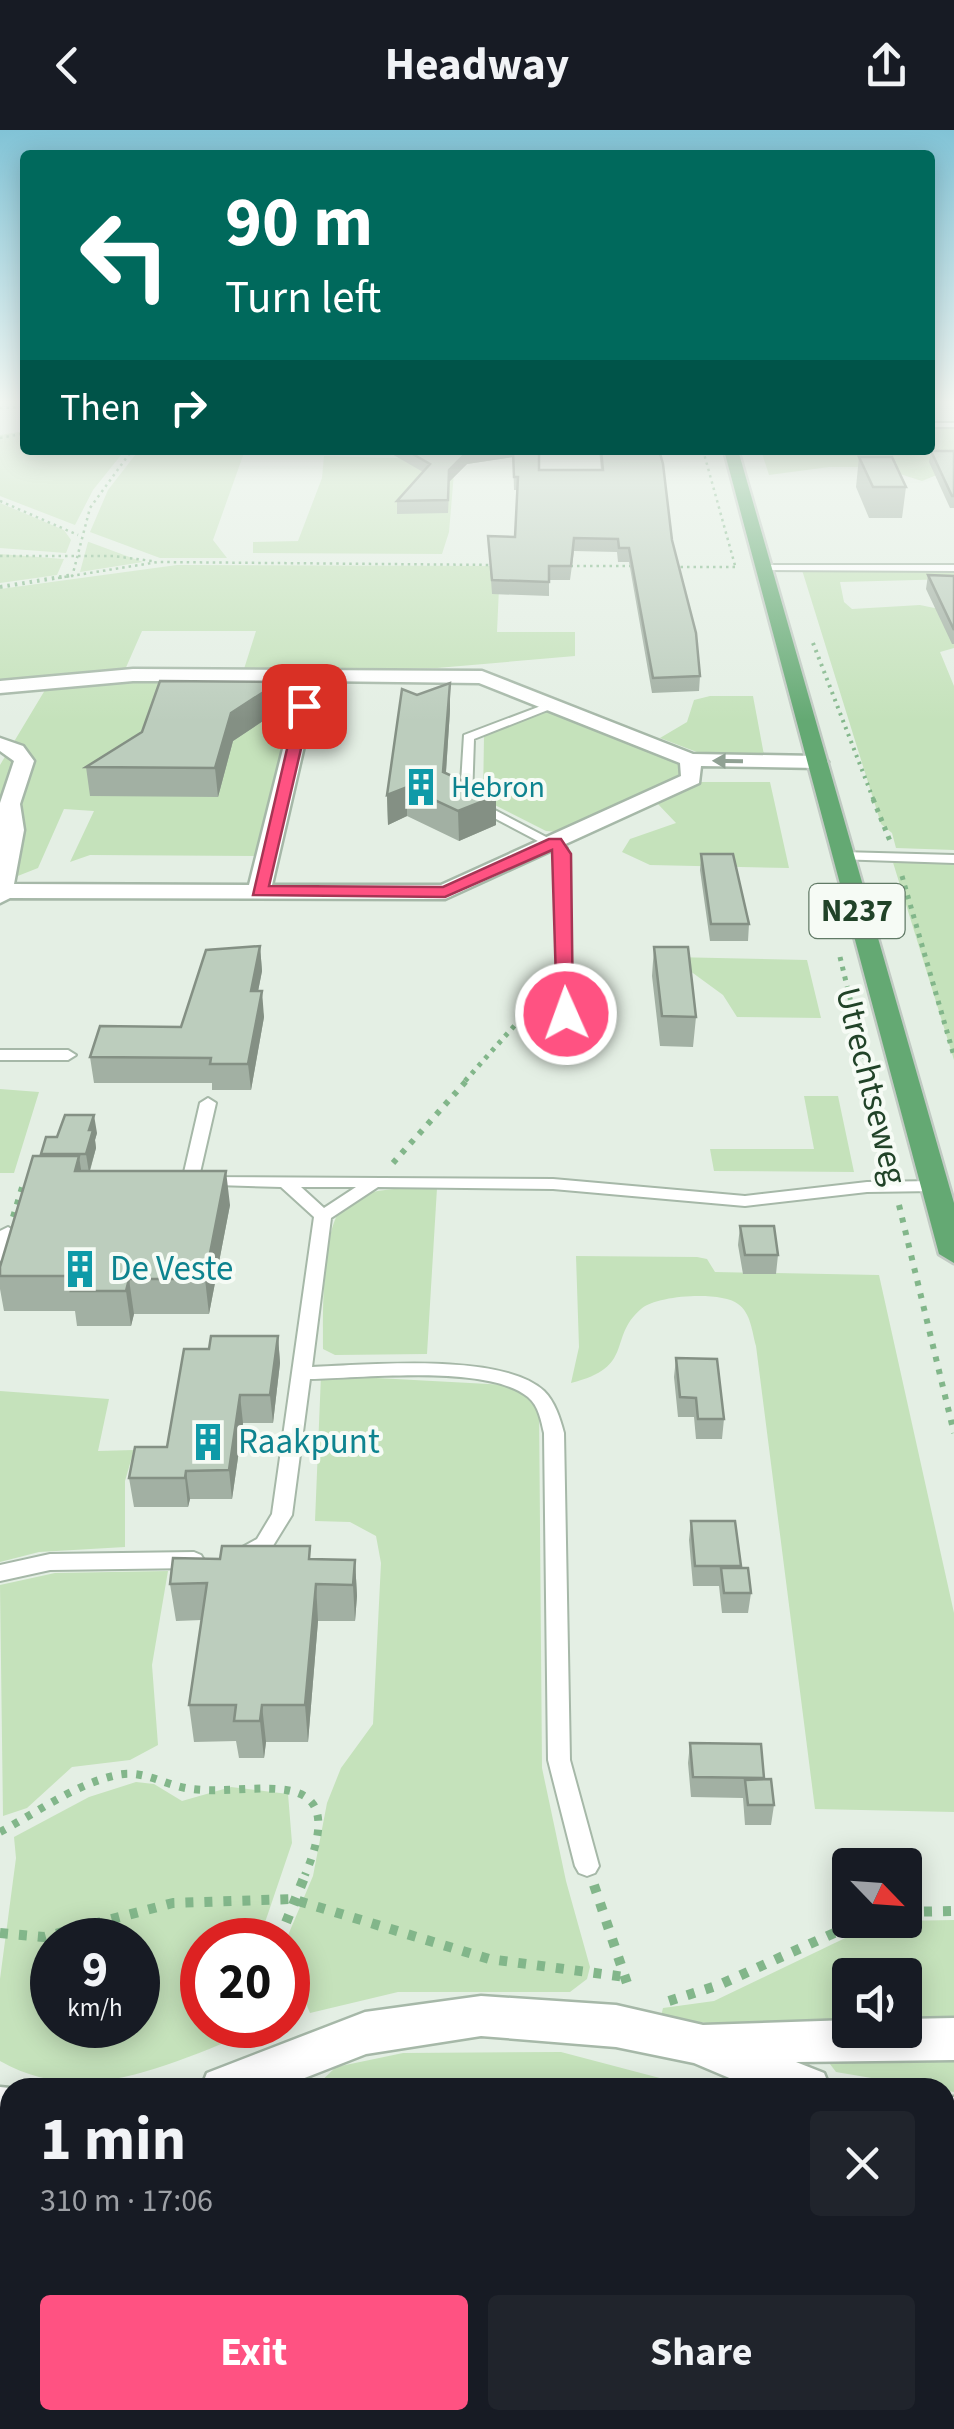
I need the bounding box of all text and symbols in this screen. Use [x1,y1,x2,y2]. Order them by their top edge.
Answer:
text: Headway [385,33,569,97]
icon: back [40,38,95,93]
icon: share [859,38,914,93]
text: 90 m [225,173,373,273]
icon: left [60,190,190,320]
text: Turn left [225,266,381,330]
icon: right [161,380,216,435]
text: Then [60,381,141,435]
pin [262,664,347,749]
icon: arrive [277,679,332,734]
one-way arrow [712,753,744,769]
building icon: Hebron [400,766,442,808]
place label: Hebron [451,766,545,809]
road number: N237 [810,884,904,938]
position arrow [514,962,618,1066]
street label: Utrechtseweg [822,982,920,1190]
place label: De Veste [110,1244,233,1294]
building icon: De Veste [59,1248,101,1290]
place label: Raakpunt [238,1417,380,1467]
building icon: Raakpunt [187,1421,229,1463]
north arrow [832,1848,922,1938]
map controls [832,1848,922,2048]
speed limit sign: 20 [180,1918,310,2048]
text: 9 [82,1935,108,2006]
button: sound [832,1958,922,2048]
text: km/h [67,1990,123,2026]
text: 1 min [40,2098,186,2183]
button: close [810,2111,915,2216]
text: 310 m · 17:06 [40,2178,213,2224]
button: Exit [40,2295,468,2410]
button: Share [488,2295,915,2410]

